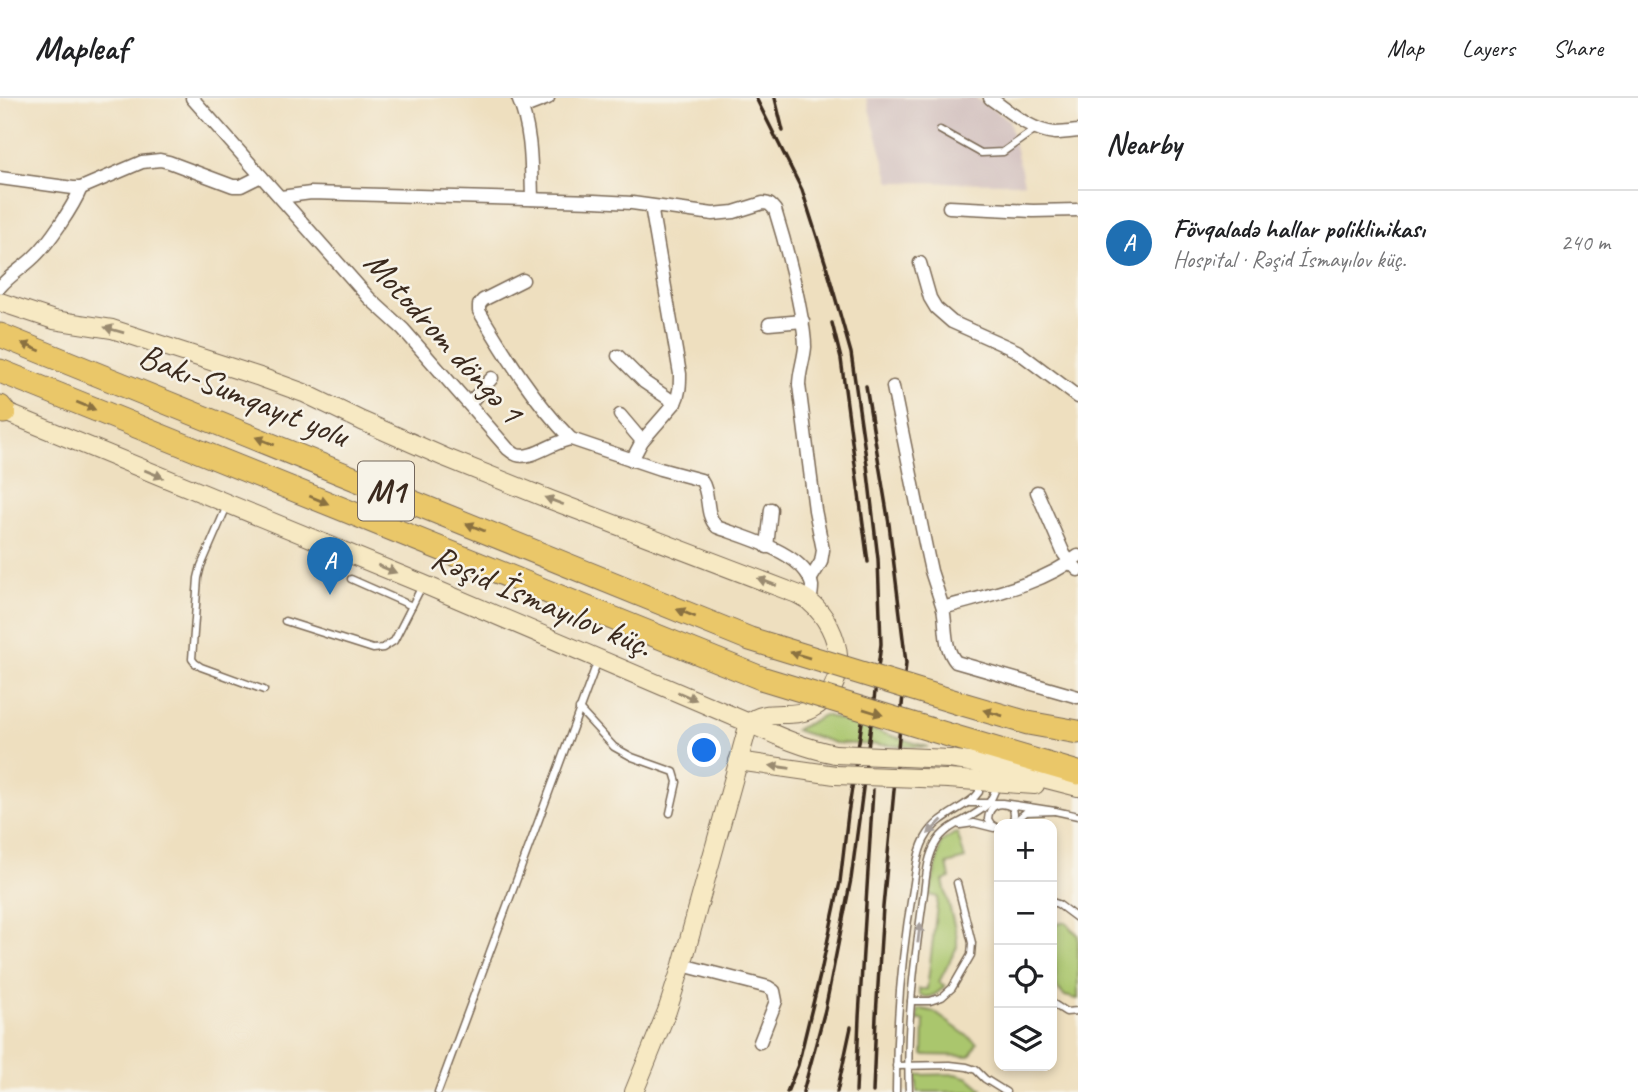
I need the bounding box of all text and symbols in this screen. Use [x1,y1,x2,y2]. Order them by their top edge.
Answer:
text: Mapleaf [35,27,127,69]
text: Map [1387,33,1424,63]
text: Layers [1462,33,1515,63]
text: Share [1553,33,1603,63]
text: Nearby [1106,125,1182,163]
text: Fövqaladə hallar poliklinikası [1173,212,1425,245]
text: A [1123,228,1135,257]
text: 240 m [1561,228,1610,257]
street label: Motodrom döngə 1 [354,241,535,435]
text: Hospital · Rəşid İsmayılov küç. [1173,245,1406,274]
one-way arrow [103,325,124,335]
street label: Bakı-Sumqayıt yolu [133,333,357,458]
one-way arrow [20,342,41,353]
one-way arrow [76,400,97,411]
one-way arrow [254,436,275,447]
road number: M1 [358,462,414,520]
one-way arrow [143,468,164,479]
one-way arrow [309,495,330,506]
one-way arrow [544,495,565,506]
one-way arrow [465,521,486,532]
street label: Rəşid İsmayılov küç. [425,534,659,668]
pin: A [307,537,353,595]
one-way arrow [376,564,397,575]
one-way arrow [756,577,777,588]
one-way arrow [676,607,697,618]
one-way arrow [789,649,810,659]
one-way arrow [676,691,697,702]
one-way arrow [982,707,1004,718]
one-way arrow [863,708,884,718]
your location [687,733,721,767]
one-way arrow [769,761,791,772]
one-way arrow [927,818,944,834]
map controls [994,819,1057,1071]
button: + [994,819,1057,882]
button: − [994,882,1057,945]
one-way arrow [914,922,925,944]
button: locate [994,945,1057,1008]
button: layers [994,1008,1057,1071]

